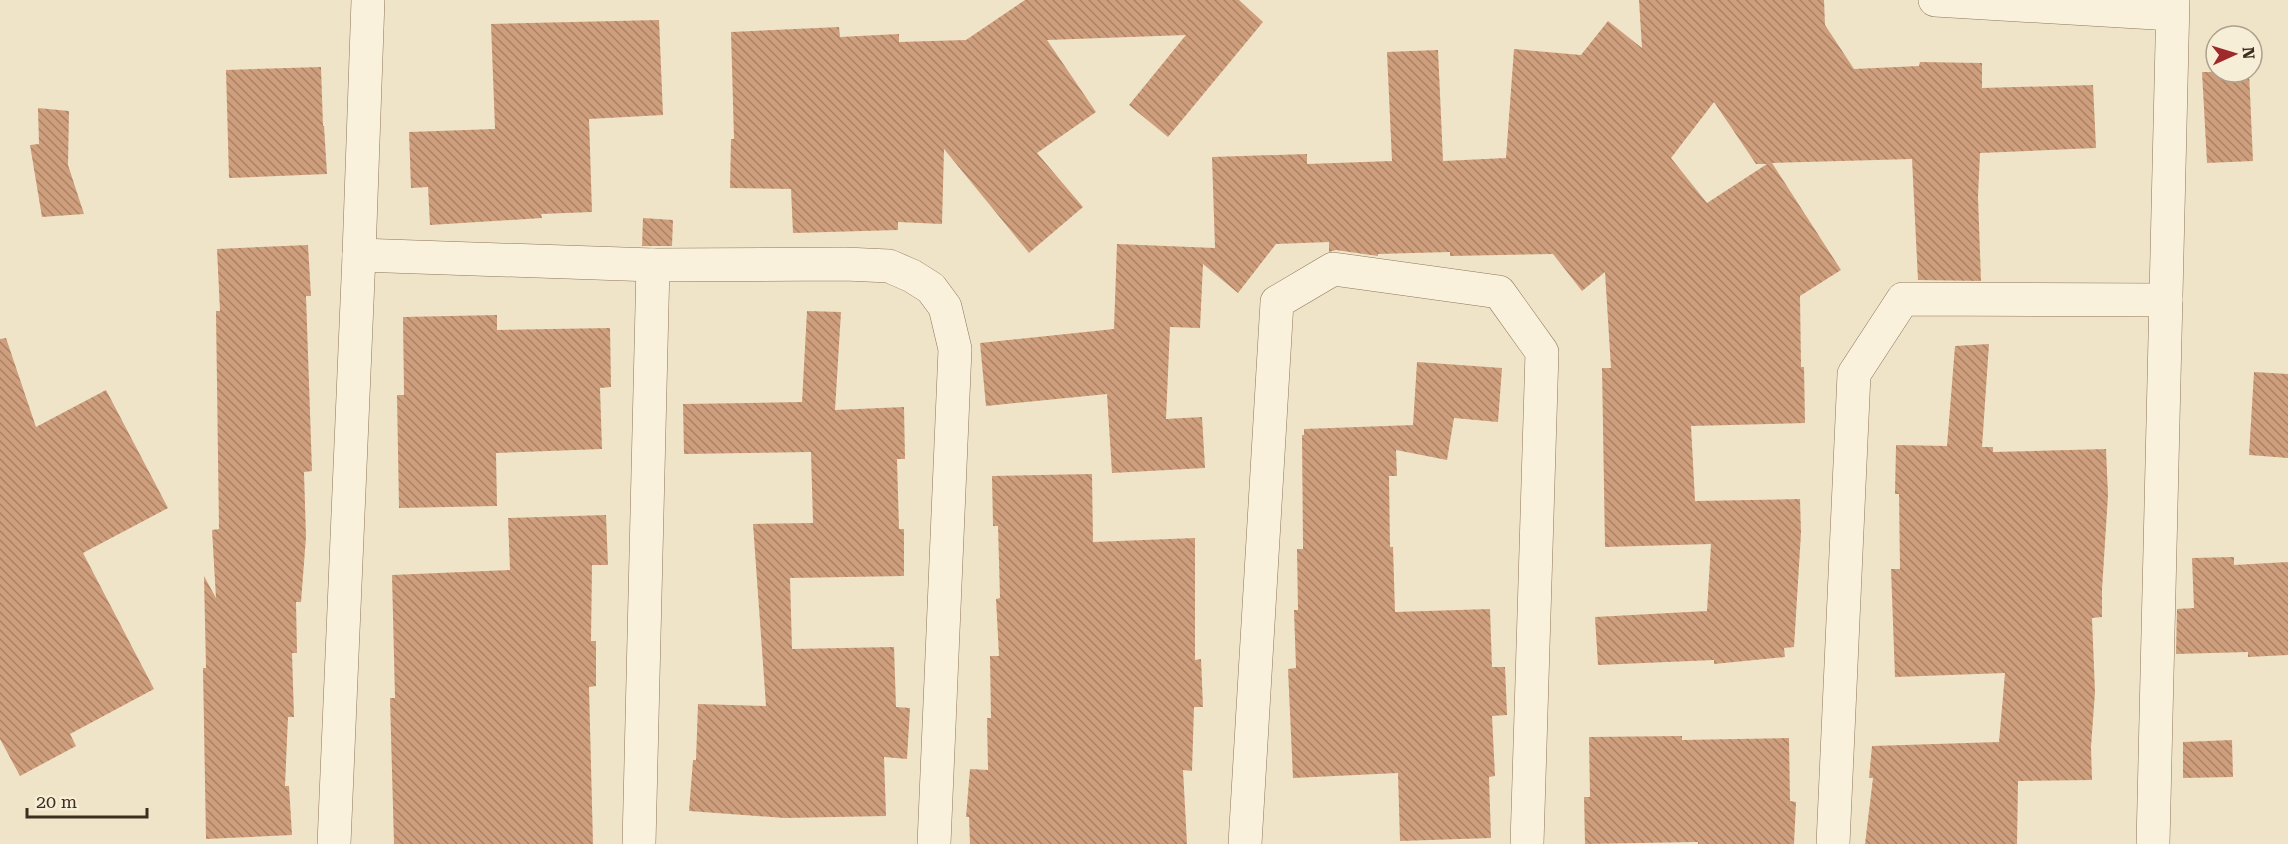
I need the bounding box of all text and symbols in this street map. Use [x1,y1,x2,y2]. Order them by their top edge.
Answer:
north arrow [2204,24,2264,84]
text: N [2239,46,2258,60]
scale bar [27,781,147,819]
text: 20 m [36,791,77,812]

